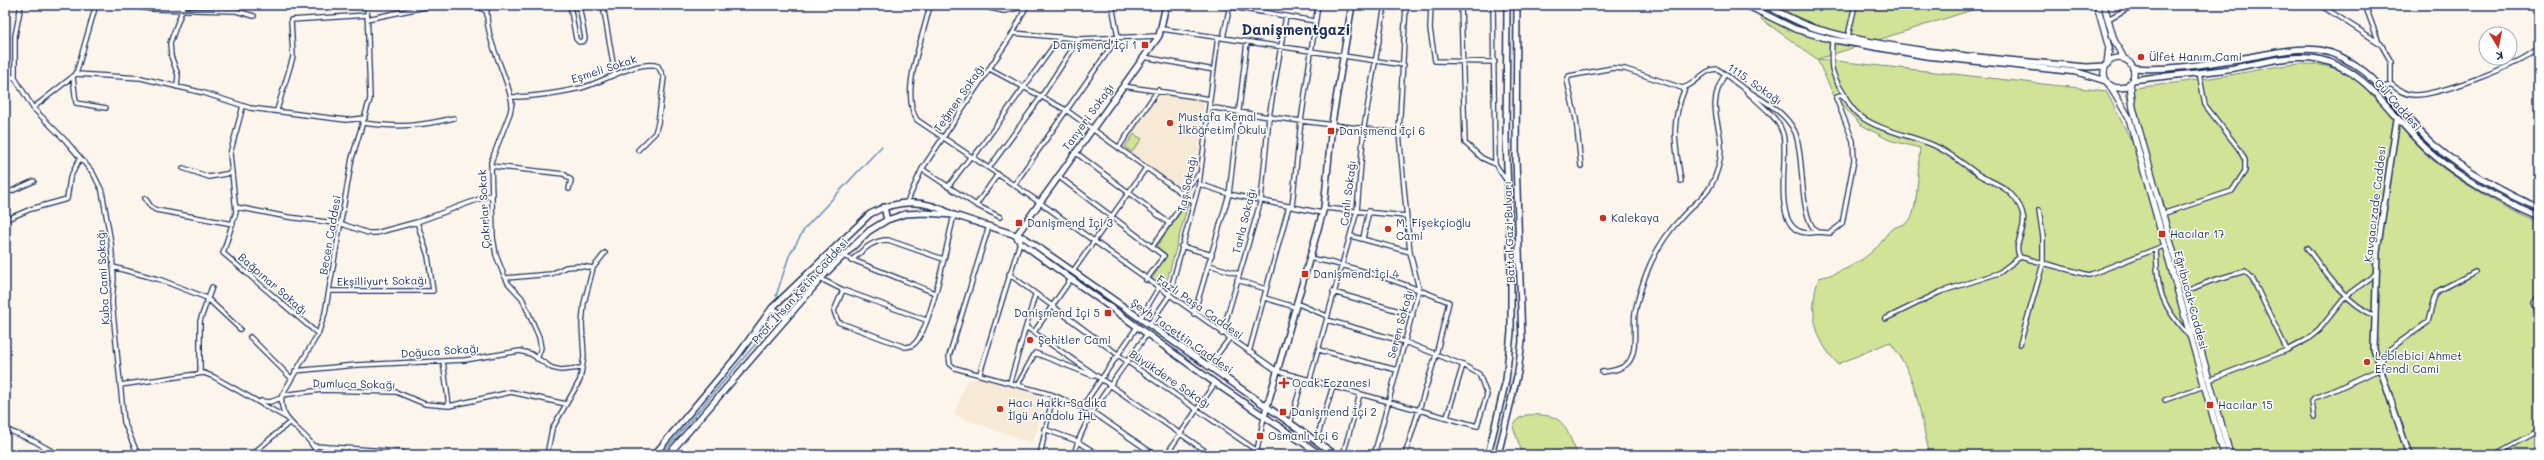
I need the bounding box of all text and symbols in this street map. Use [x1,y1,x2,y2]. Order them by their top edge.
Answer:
district label: Danişmentgazi [1241,19,1351,40]
north arrow [2478,26,2518,66]
place label: Danişmend İçi 1 [1053,37,1137,52]
marker: Danişmend İçi 1 [1140,40,1150,50]
text: K [2495,48,2505,64]
place label: Ülfet Hanım Cami [2149,49,2242,64]
street label: Eşmeli Sokak [569,51,639,86]
marker: Ülfet Hanım Cami [2136,52,2146,62]
street label: 1115. Sokağı [1725,59,1785,108]
street label: Teğmen Sokağı [930,61,988,135]
street label: Gül Caddesi [2372,75,2425,134]
street label: Tanyeri Sokağı [1058,80,1117,153]
place label: Mustafa Kemal İlköğretim Okulu [1178,109,1267,137]
marker: Mustafa Kemal İlköğretim Okulu [1165,118,1175,128]
place label: Danişmend İçi 6 [1339,123,1425,138]
marker: Danişmend İçi 6 [1326,126,1336,136]
street label: Kavgacızade Caddesi [2360,145,2389,263]
street label: Taş Sokağı [1173,154,1200,213]
street label: Canlı Sokağı [1336,159,1359,226]
street label: Çakırlar Sokak [474,169,493,249]
street label: Battal Gazi Bulvarı [1499,181,1518,283]
street label: Tarla Sokağı [1228,187,1259,255]
street label: Becen Caddesi [315,194,344,276]
place label: Kalekaya [1611,210,1660,225]
marker: Kalekaya [1598,213,1608,223]
place label: Danişmend İçi 3 [1027,215,1114,230]
place label: M. Fişekçioğlu Cami [1396,215,1471,243]
marker: Danişmend İçi 3 [1014,218,1024,228]
marker: M. Fişekçioğlu Cami [1383,224,1393,234]
place label: Hacılar 17 [2170,226,2224,241]
street label: Kuba Cami Sokağı [93,229,112,325]
marker: Hacılar 17 [2157,229,2167,239]
street label: Prof. İhsan Ketin Caddesi [748,235,851,347]
street label: Bağpınar Sokağı [235,249,311,318]
street label: Eğribucak Caddesi [2171,249,2212,351]
place label: Danişmend İçi 4 [1313,266,1400,281]
marker: Danişmend İçi 4 [1300,269,1310,279]
street label: Fazlı Paşa Caddesi [1154,271,1246,342]
street label: Ekşilliyurt Sokağı [337,272,427,289]
street label: Seren Sokağı [1383,288,1416,360]
street label: Şeyh Tacettin Caddesi [1128,295,1236,377]
place label: Danişmend İçi 5 [1014,305,1100,320]
marker: Danişmend İçi 5 [1103,308,1113,318]
place label: Şehitler Cami [1038,332,1111,347]
marker: Şehitler Cami [1025,335,1035,345]
street label: Doğuca Sokağı [400,340,480,361]
street label: Büyükdere Sokağı [1127,346,1214,411]
place label: Leblebici Ahmet Efendi Cami [2375,348,2462,376]
marker: Leblebici Ahmet Efendi Cami [2362,357,2372,367]
street label: Dumluca Sokağı [312,375,396,392]
place label: Ocak Eczanesi [1292,375,1371,390]
marker: Ocak Eczanesi [1279,378,1289,388]
place label: Hacı Hakkı-Sadıka İlgü Anadolu İHL [1008,395,1107,423]
place label: Hacılar 15 [2218,397,2273,412]
marker: Hacılar 15 [2205,400,2215,410]
marker: Hacı Hakkı-Sadıka İlgü Anadolu İHL [995,404,1005,414]
place label: Danişmend İçi 2 [1291,404,1377,419]
marker: Danişmend İçi 2 [1278,407,1288,417]
place label: Osmanlı İçi 6 [1268,428,1338,443]
marker: Osmanlı İçi 6 [1255,431,1265,441]

